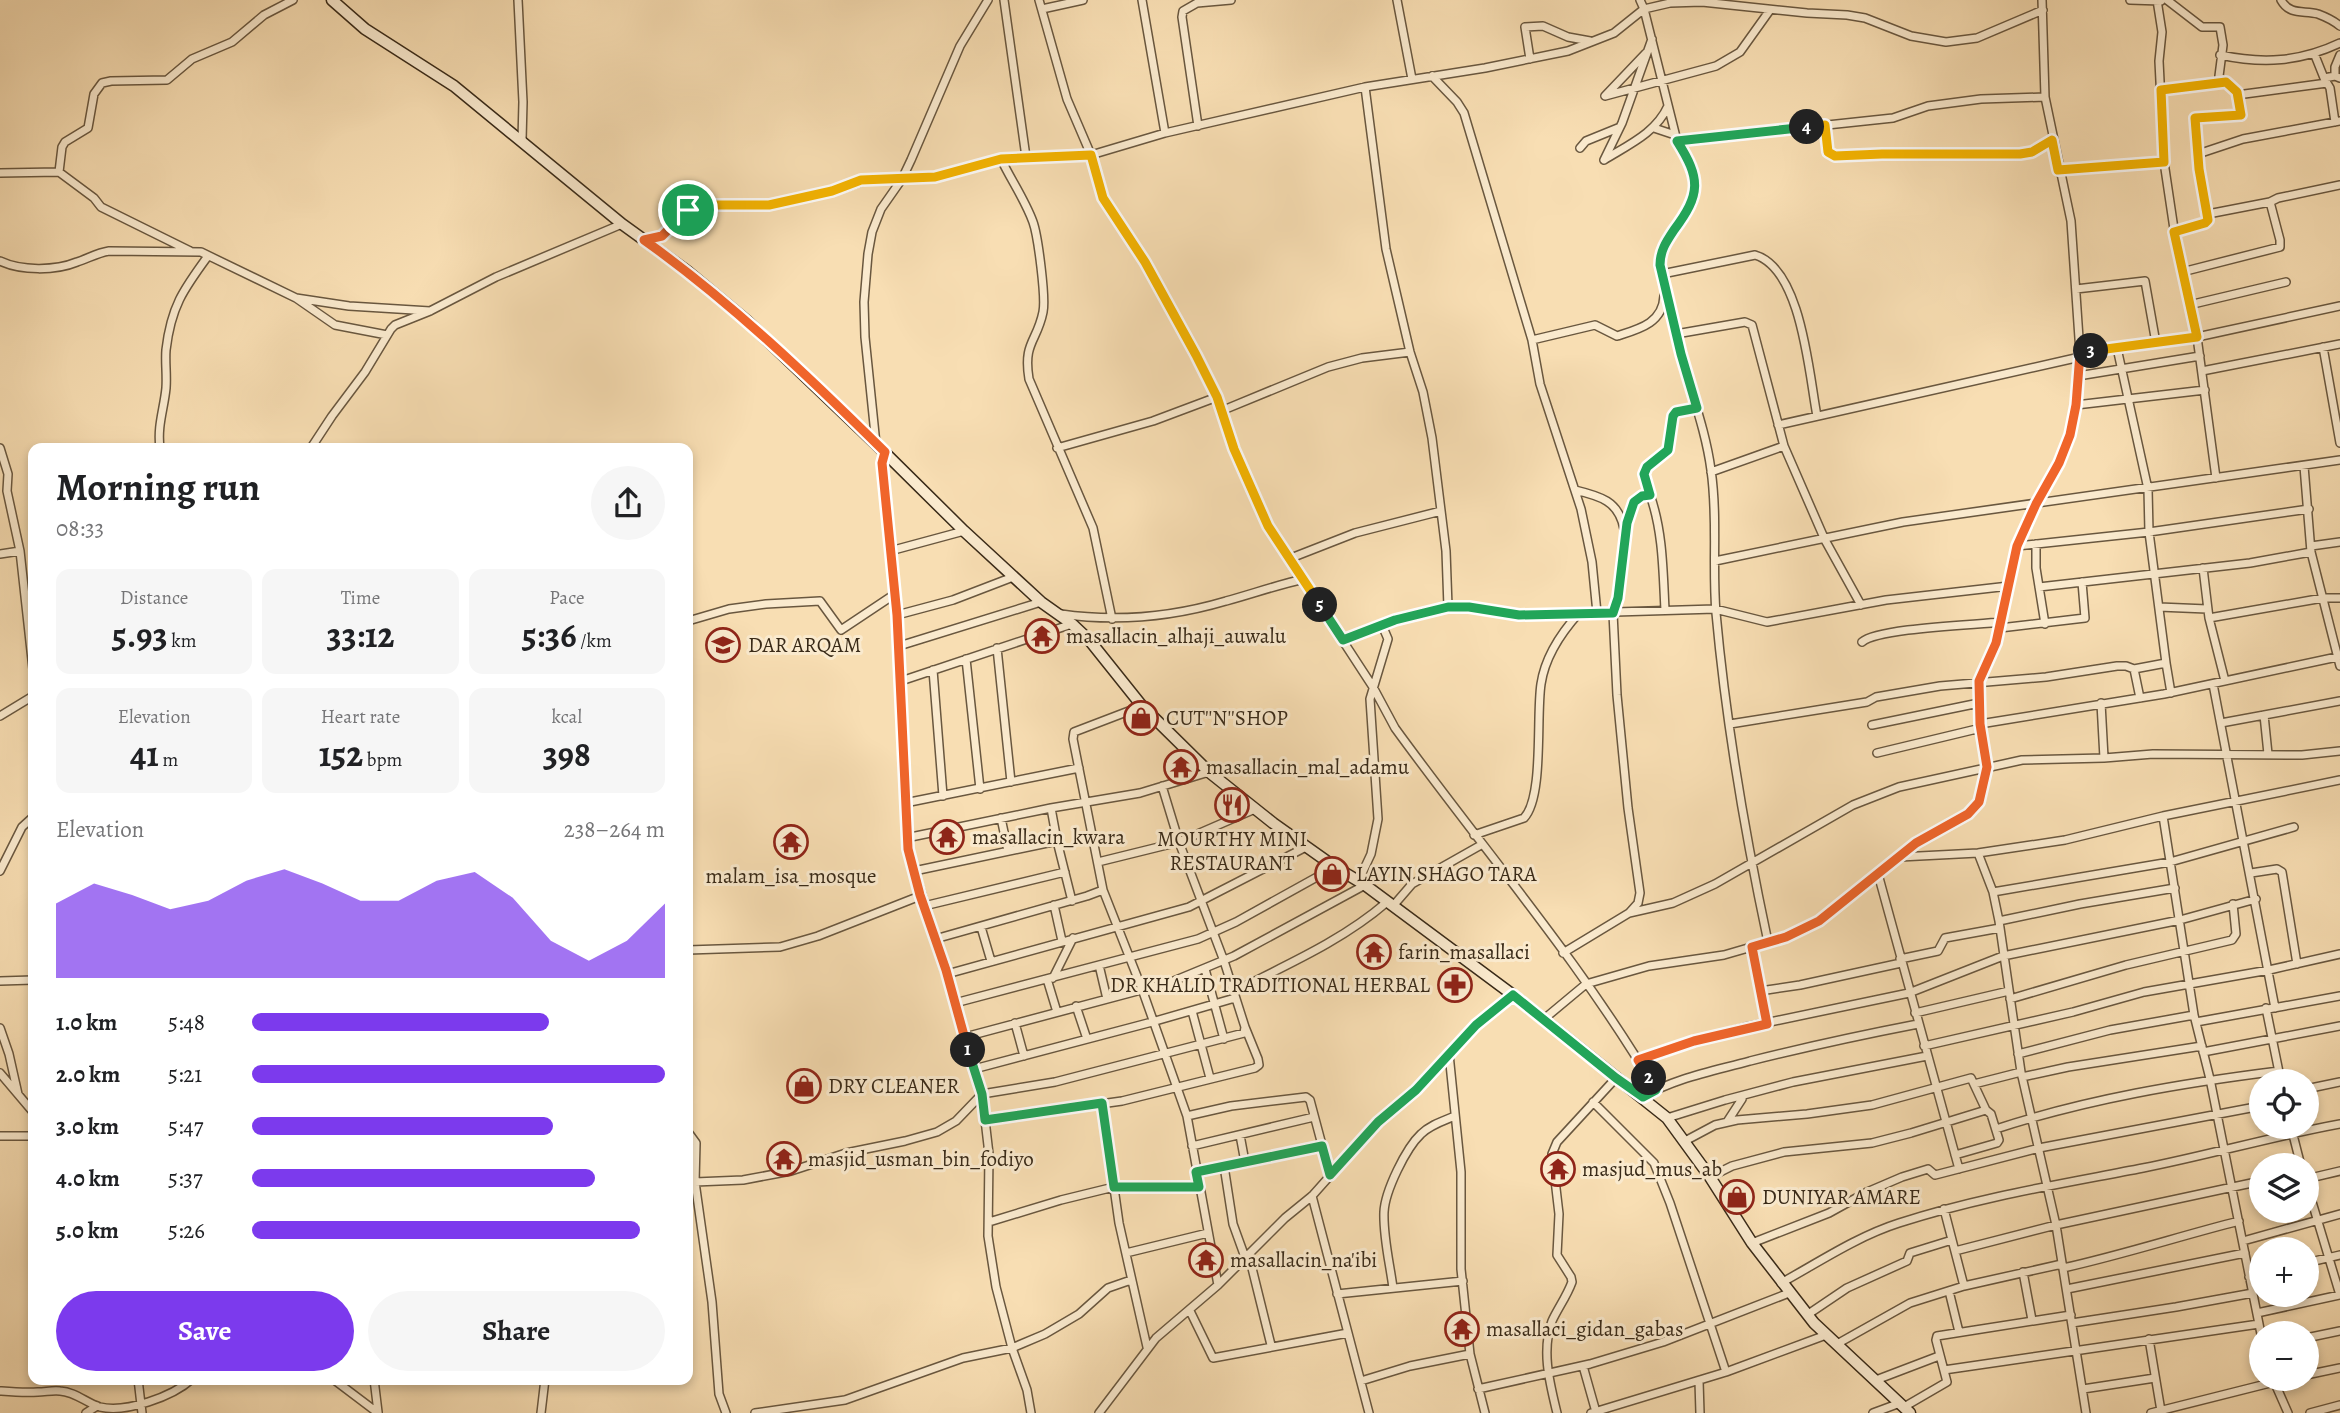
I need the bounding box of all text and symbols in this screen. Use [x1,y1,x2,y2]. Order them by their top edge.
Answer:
pin: 4 [1790,110,1825,144]
text: 4 [1802,113,1811,139]
pin [658,180,718,240]
icon: arrive [669,191,707,229]
pin: 3 [2074,334,2108,368]
text: 3 [2086,337,2095,363]
text: Morning run [56,461,260,513]
button: share [591,466,665,540]
text: 08:33 [56,513,104,544]
text: Distance [120,585,188,611]
text: Time [341,585,380,611]
text: Pace [549,585,584,611]
pin: 5 [1302,588,1338,622]
text: 5 [1315,591,1324,617]
text: 5.93 [112,611,168,659]
text: 33:12 [327,611,394,659]
text: 5:36 [522,611,577,659]
temple icon: masallacin_alhaji_auwalu [1023,617,1061,655]
place label: masallacin_alhaji_auwalu [1066,622,1287,650]
school or university icon: DAR ARQAM [704,626,742,664]
text: km [168,628,197,654]
text: /km [577,628,612,654]
place label: DAR ARQAM [748,631,861,659]
shop icon: CUT''N''SHOP [1122,699,1160,737]
text: Elevation [118,704,191,730]
text: Heart rate [321,704,400,730]
text: kcal [552,704,582,730]
place label: CUT''N''SHOP [1166,704,1288,732]
text: 41 [130,730,159,778]
text: 152 [319,730,363,778]
text: 398 [543,730,591,778]
text: m [159,747,178,773]
text: bpm [363,747,402,773]
temple icon: masallacin_mal_adamu [1162,748,1200,786]
place label: masallacin_mal_adamu [1206,753,1410,781]
restaurant icon: MOURTHY MINI RESTAURANT [1213,786,1251,824]
text: Elevation [56,814,144,845]
text: 238–264 m [564,814,665,845]
temple icon: masallacin_kwara [928,818,966,856]
temple icon: malam_isa_mosque [772,823,810,861]
place label: masallacin_kwara [972,823,1125,851]
place label: MOURTHY MINI RESTAURANT [1157,825,1307,877]
shop icon: LAYIN SHAGO TARA [1313,855,1351,893]
place label: LAYIN SHAGO TARA [1356,860,1537,888]
place label: malam_isa_mosque [705,862,877,890]
temple icon: farin_masallaci [1355,933,1393,971]
place label: farin_masallaci [1398,938,1530,966]
pharmacy icon: DR KHALID TRADITIONAL HERBAL [1436,966,1474,1004]
place label: DR KHALID TRADITIONAL HERBAL [1110,971,1430,999]
text: 1.0 km [56,1007,117,1038]
text: 5:48 [168,1007,205,1038]
pin: 1 [950,1032,986,1068]
text: 1 [964,1036,971,1062]
text: 2.0 km [56,1059,120,1090]
text: 5:21 [168,1059,202,1090]
pin: 2 [1632,1060,1666,1096]
text: 2 [1644,1064,1653,1090]
shop icon: DRY CLEANER [785,1067,823,1105]
map controls [2249,1069,2319,1391]
button: locate [2249,1069,2319,1139]
place label: DRY CLEANER [828,1072,960,1100]
text: 3.0 km [56,1111,119,1142]
text: 5:47 [168,1111,203,1142]
temple icon: masjid_usman_bin_fodiyo [765,1140,803,1178]
place label: masjid_usman_bin_fodiyo [808,1145,1034,1173]
temple icon: masjud_mus_ab [1539,1150,1577,1188]
button: layers [2249,1153,2319,1223]
place label: masjud_mus_ab [1582,1155,1722,1183]
text: 4.0 km [56,1163,120,1194]
text: 5:37 [168,1163,203,1194]
shop icon: DUNIYAR AMARE [1718,1178,1756,1216]
place label: DUNIYAR AMARE [1762,1183,1921,1211]
text: 5.0 km [56,1215,119,1246]
text: 5:26 [168,1215,205,1246]
button: + [2249,1237,2319,1307]
temple icon: masallacin_na'ibi [1187,1241,1225,1279]
place label: masallacin_na'ibi [1230,1246,1377,1274]
button: Save [56,1291,354,1371]
button: Share [368,1291,665,1371]
temple icon: masallaci_gidan_gabas [1443,1310,1481,1348]
place label: masallaci_gidan_gabas [1486,1315,1684,1343]
button: − [2249,1321,2319,1391]

